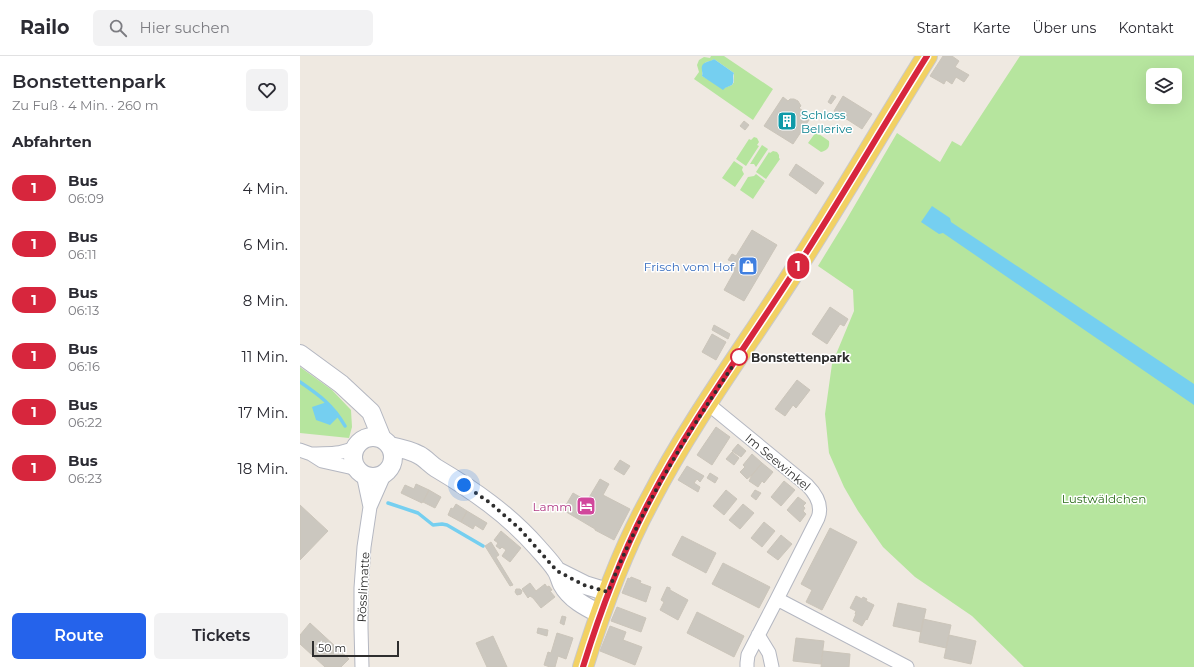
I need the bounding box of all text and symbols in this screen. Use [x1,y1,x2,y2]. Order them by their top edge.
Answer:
search box [93,10,373,46]
text: Railo [20,16,69,39]
icon: search [107,17,129,39]
text: Hier suchen [139,18,230,37]
text: Start [917,19,951,37]
text: Karte [973,19,1010,37]
text: Über uns [1032,19,1096,37]
text: Kontakt [1118,19,1174,37]
map controls [1146,68,1182,104]
button: layers [1146,68,1182,104]
button: heart [246,69,288,111]
text: Bonstettenpark [12,70,166,93]
text: Zu Fuß · 4 Min. · 260 m [12,97,159,113]
place label: Schloss Bellerive [801,107,853,136]
building icon: Schloss Bellerive [776,110,798,132]
text: Abfahrten [12,132,92,151]
text: Bus [68,171,98,190]
text: 1 [31,179,37,197]
text: 4 Min. [242,179,288,198]
text: 06:09 [68,190,104,206]
text: Bus [68,227,98,246]
text: 1 [31,235,37,253]
text: 6 Min. [243,235,288,254]
text: 06:11 [68,246,97,262]
line badge: 1 [785,253,811,279]
shop icon: Frisch vom Hof [737,255,759,277]
text: 1 [795,257,801,275]
place label: Frisch vom Hof [644,259,735,274]
text: Bus [68,283,98,302]
text: 1 [31,291,37,309]
text: 8 Min. [243,291,288,310]
text: 06:13 [68,302,99,318]
text: Bus [68,339,98,358]
text: 1 [31,347,37,365]
text: 11 Min. [242,347,288,366]
marker: Bonstettenpark [730,348,748,366]
place label: Bonstettenpark [751,350,850,365]
text: 06:16 [68,358,100,374]
text: Bus [68,395,98,414]
text: 1 [31,403,37,421]
text: 17 Min. [238,403,288,422]
text: 06:22 [68,414,102,430]
street label: Im Seewinkel [742,430,814,494]
text: Bus [68,451,98,470]
text: 1 [31,459,37,477]
text: 18 Min. [237,459,288,478]
text: 06:23 [68,470,102,486]
your location [454,475,474,495]
park label: Lustwäldchen [1062,491,1146,506]
hotel icon: Lamm [575,495,597,517]
place label: Lamm [532,499,572,514]
street label: Rösslimatte [354,551,372,623]
button: Route [12,613,146,659]
button: Tickets [154,613,288,659]
scale bar [312,639,399,658]
text: 50 m [318,641,346,655]

